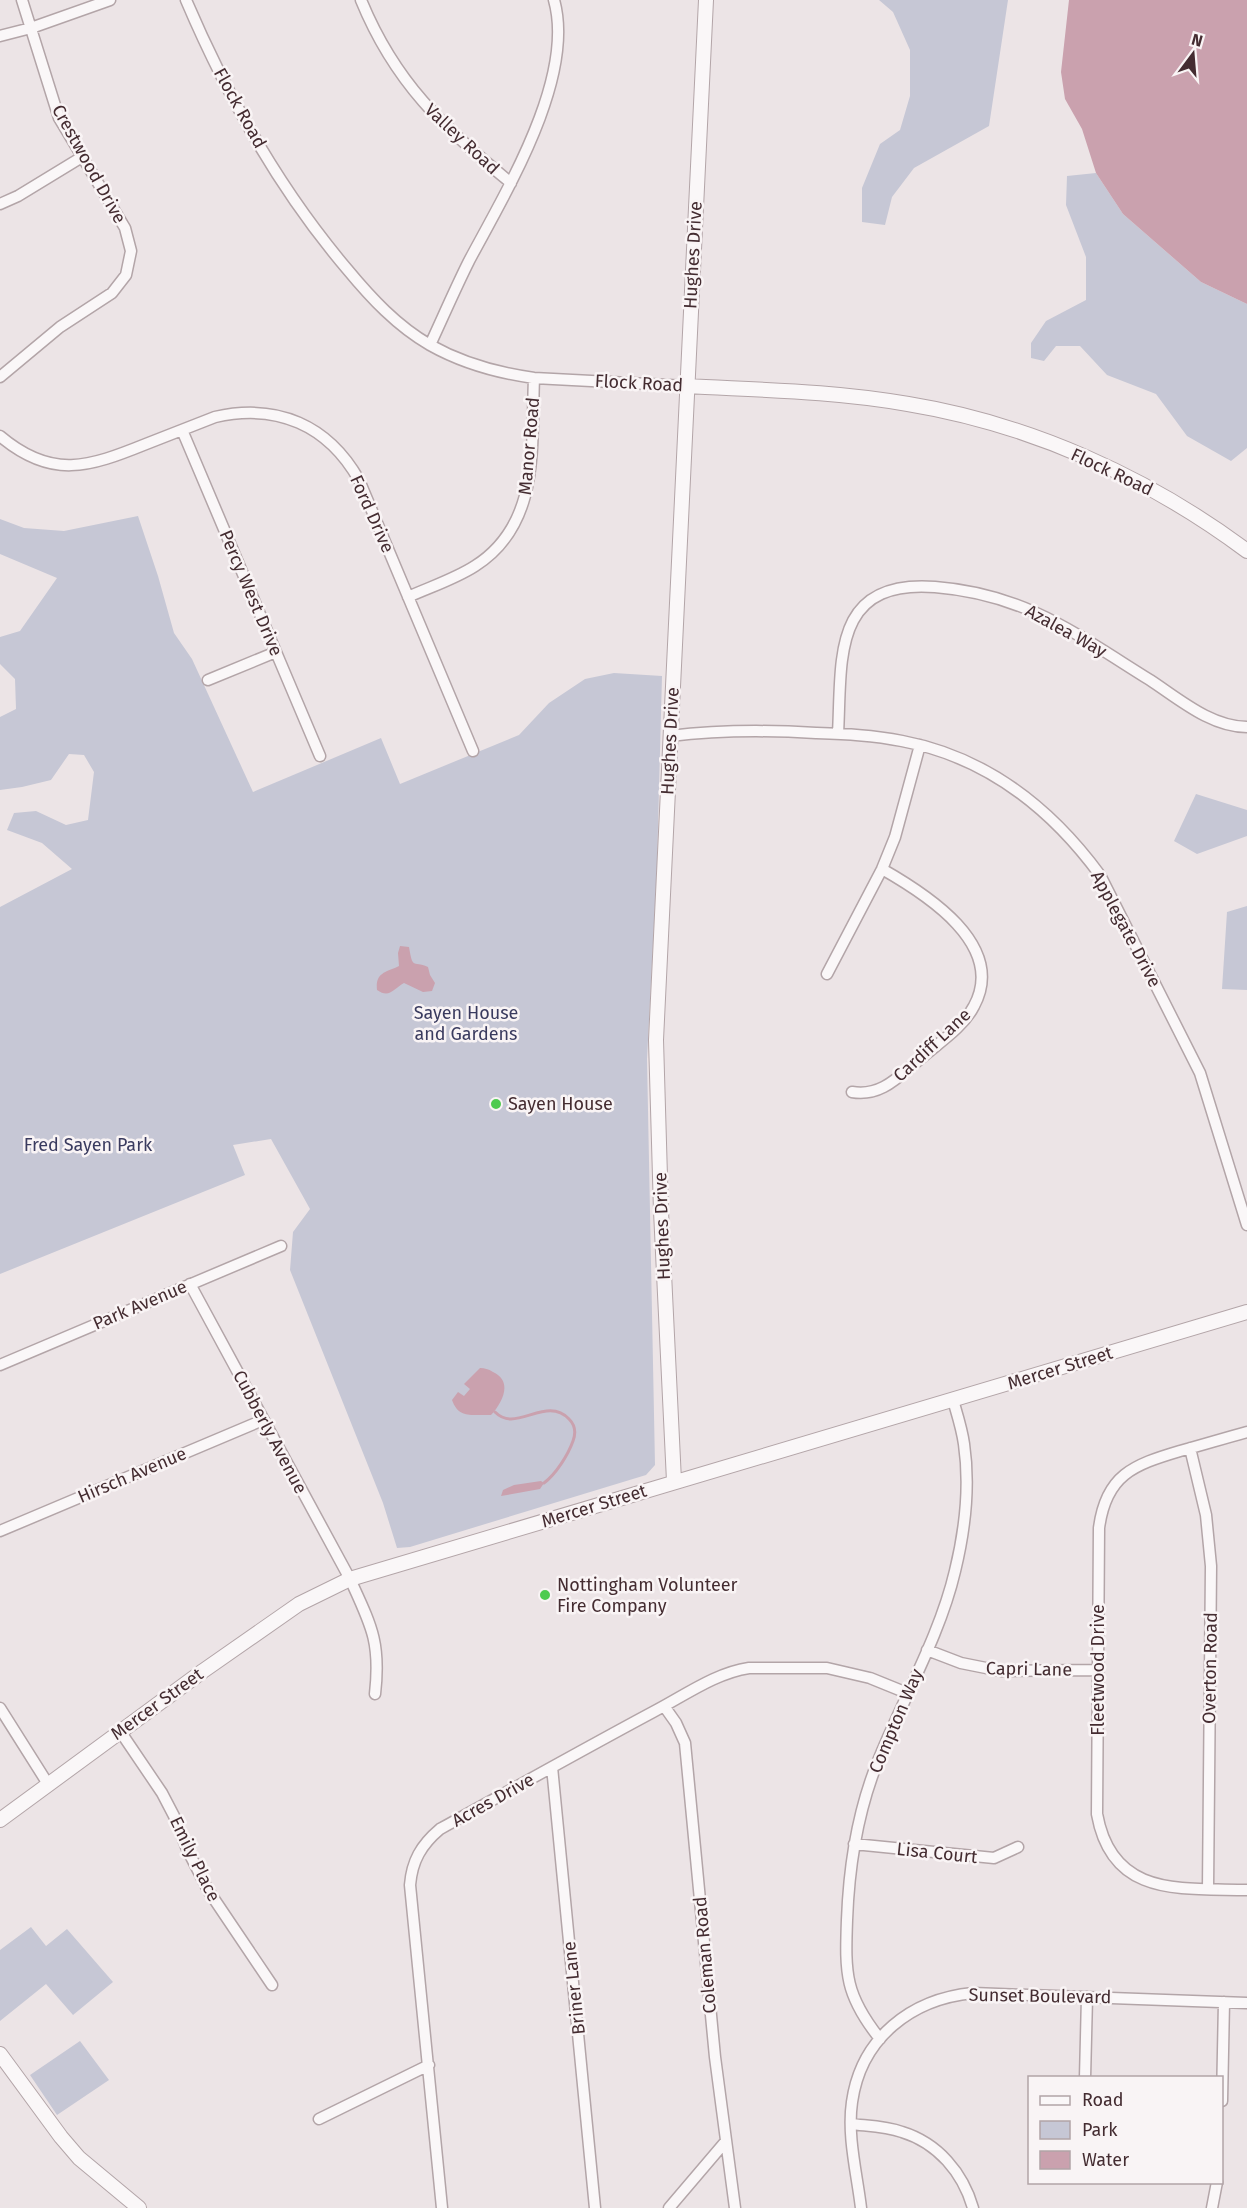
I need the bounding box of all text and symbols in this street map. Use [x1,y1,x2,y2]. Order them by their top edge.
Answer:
north arrow [1163,24,1223,84]
text: N [1189,29,1205,51]
street label: Flock Road [209,64,271,152]
street label: Valley Road [420,99,504,179]
street label: Crestwood Drive [47,101,131,227]
street label: Hughes Drive [679,201,707,309]
street label: Flock Road [594,370,684,396]
street label: Manor Road [514,396,544,496]
street label: Flock Road [1067,443,1157,501]
street label: Ford Drive [345,472,399,556]
street label: Percy West Drive [215,527,287,659]
street label: Azalea Way [1021,600,1111,662]
street label: Hughes Drive [656,687,684,795]
street label: Applegate Drive [1086,867,1166,991]
park label: Sayen House and Gardens [414,1002,518,1045]
street label: Cardiff Lane [889,1004,975,1086]
place label: Sayen House [508,1093,613,1115]
marker: Sayen House [489,1097,503,1111]
park label: Fred Sayen Park [24,1134,153,1156]
street label: Hughes Drive [649,1172,675,1280]
street label: Park Avenue [90,1275,190,1335]
street label: Mercer Street [1005,1341,1116,1394]
street label: Cubberly Avenue [228,1366,312,1498]
street label: Hirsch Avenue [74,1442,190,1508]
street label: Mercer Street [539,1479,650,1532]
place label: Nottingham Volunteer Fire Company [557,1574,738,1617]
marker: Nottingham Volunteer Fire Company [538,1588,552,1602]
street label: Fleetwood Drive [1087,1604,1109,1736]
street label: Overton Road [1198,1612,1222,1724]
street label: Capri Lane [986,1657,1072,1681]
street label: Mercer Street [107,1663,208,1745]
street label: Compton Way [864,1665,928,1776]
street label: Acres Drive [448,1768,538,1832]
street label: Emily Place [165,1813,225,1905]
street label: Lisa Court [896,1838,979,1868]
street label: Coleman Road [689,1896,721,2014]
street label: Briner Lane [558,1940,590,2036]
street label: Sunset Boulevard [968,1984,1112,2008]
legend [1028,2076,1223,2184]
text: Road [1082,2089,1124,2111]
text: Park [1082,2119,1118,2141]
text: Water [1082,2149,1129,2171]

